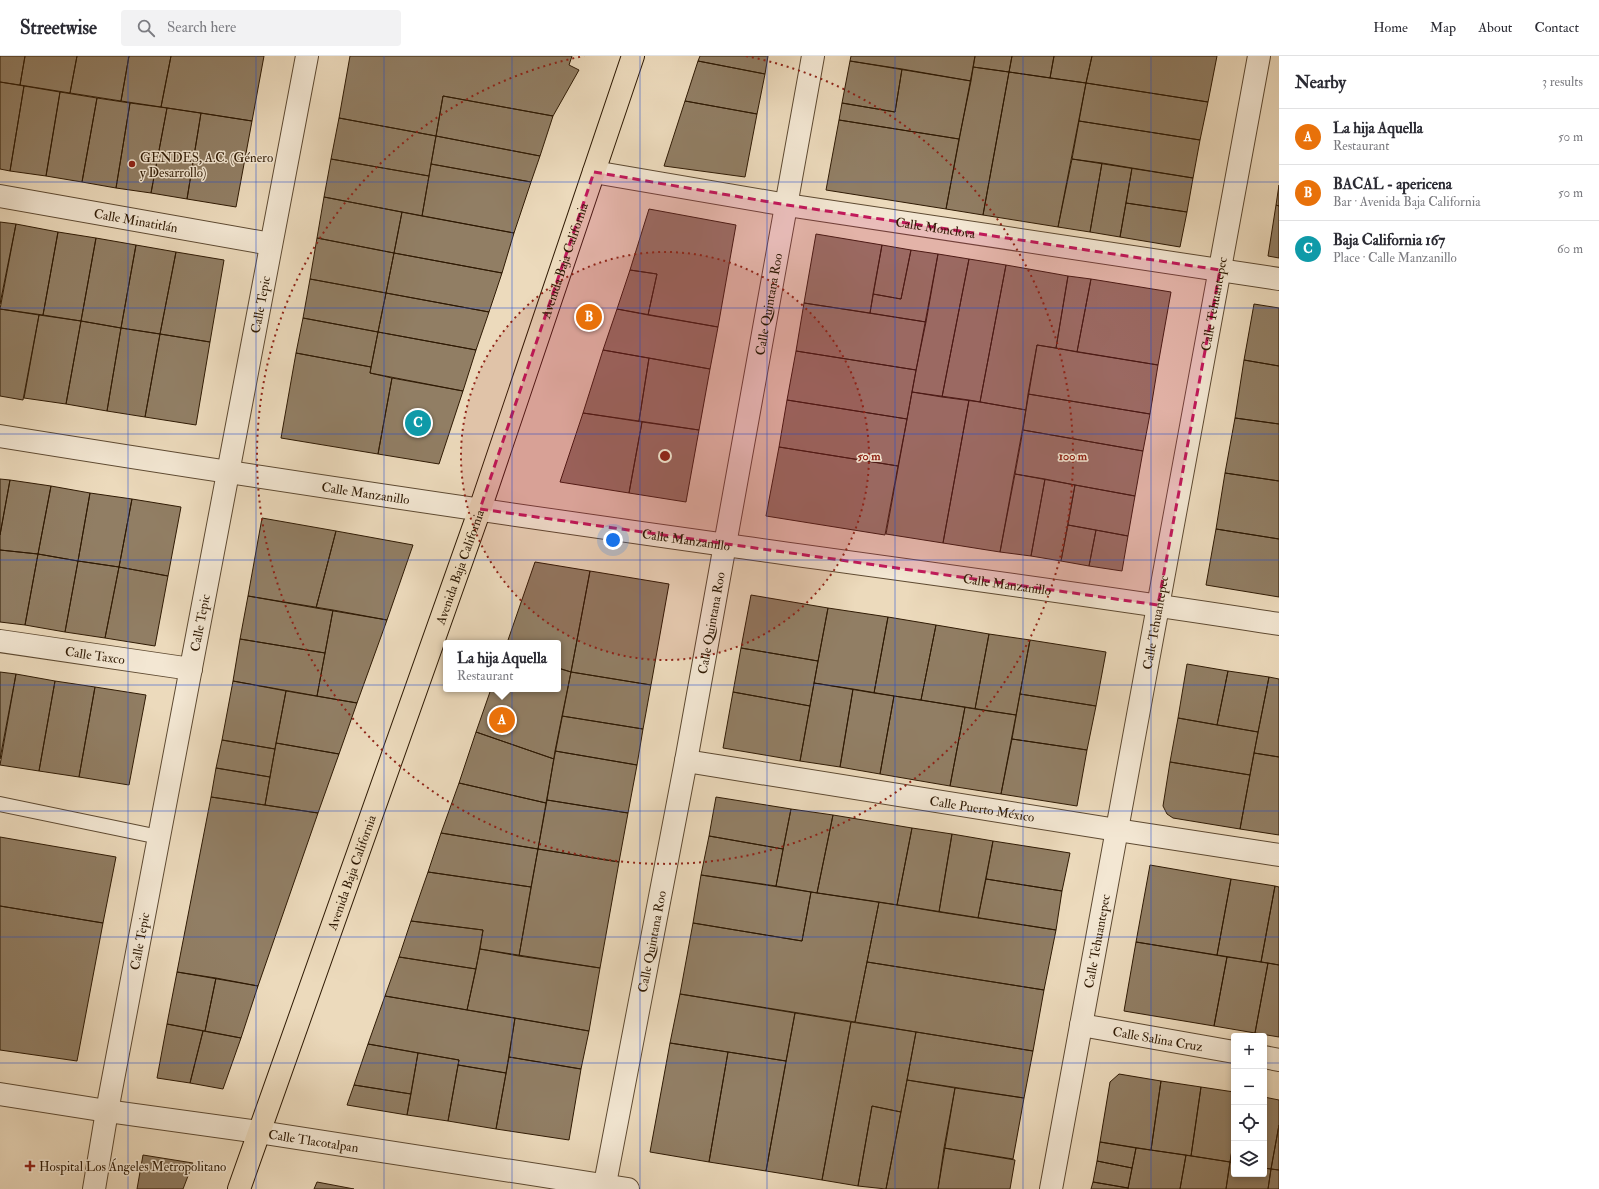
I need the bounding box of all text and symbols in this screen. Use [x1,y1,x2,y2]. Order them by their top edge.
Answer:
search box [121,10,401,46]
text: Streetwise [20,16,97,40]
icon: search [135,17,157,39]
text: Search here [167,18,236,37]
text: Home [1373,19,1408,36]
text: Map [1430,19,1456,36]
text: About [1478,19,1512,36]
text: Contact [1534,19,1579,36]
text: Nearby [1295,72,1346,93]
text: 3 results [1542,74,1583,90]
text: La hija Aquella [1333,119,1423,138]
text: A [1304,129,1312,145]
text: 50 m [1558,129,1583,145]
text: Restaurant [1333,138,1389,154]
place label: GENDES, A.C. (Género y Desarrollo) [140,150,273,182]
marker: GENDES, A.C. (Género y Desarrollo) [127,159,137,169]
text: BACAL - apericena [1333,175,1452,194]
text: B [1304,185,1312,201]
text: 50 m [1558,185,1583,201]
text: Bar · Avenida Baja California [1333,194,1480,210]
street label: Avenida Baja California [537,200,591,320]
street label: Calle Minatitlán [92,206,179,236]
street label: Calle Monclova [894,214,977,242]
text: Baja California 167 [1333,231,1445,250]
text: C [1303,241,1313,257]
text: 60 m [1557,241,1583,257]
text: Place · Calle Manzanillo [1333,250,1457,266]
street label: Calle Quintana Roo [752,252,786,357]
street label: Calle Tehuantepec [1198,256,1231,352]
street label: Calle Tepic [248,275,274,335]
pin: B [576,302,602,332]
pin: C [405,408,431,438]
centre of rings [658,449,672,463]
text: 50 m [857,449,881,464]
text: 100 m [1059,449,1088,464]
street label: Calle Manzanillo [320,479,411,508]
street label: Avenida Baja California [432,507,488,628]
street label: Calle Manzanillo [641,526,731,555]
your location [603,530,623,550]
street label: Calle Quintana Roo [695,571,729,676]
street label: Calle Manzanillo [962,571,1052,599]
street label: Calle Tehuantepec [1139,574,1172,671]
street label: Calle Tepic [187,593,214,653]
popup [443,640,561,692]
street label: Calle Taxco [64,644,126,668]
text: La hija Aquella [457,649,547,668]
text: Restaurant [457,668,513,684]
pin: A [489,705,515,735]
street label: Calle Puerto México [928,793,1036,826]
street label: Avenida Baja California [324,812,380,933]
street label: Calle Quintana Roo [635,889,670,994]
street label: Calle Tehuantepec [1081,893,1114,990]
street label: Calle Tepic [127,911,153,971]
street label: Calle Salina Cruz [1111,1024,1205,1055]
map controls [1231,1033,1267,1177]
button: + [1231,1033,1267,1069]
button: − [1231,1069,1267,1105]
button: locate [1231,1105,1267,1141]
street label: Calle Tlacotalpan [267,1127,360,1156]
button: layers [1231,1141,1267,1177]
place label: Hospital Los Ángeles Metropolitano [39,1158,226,1176]
marker: Hospital Los Ángeles Metropolitano [24,1160,36,1172]

